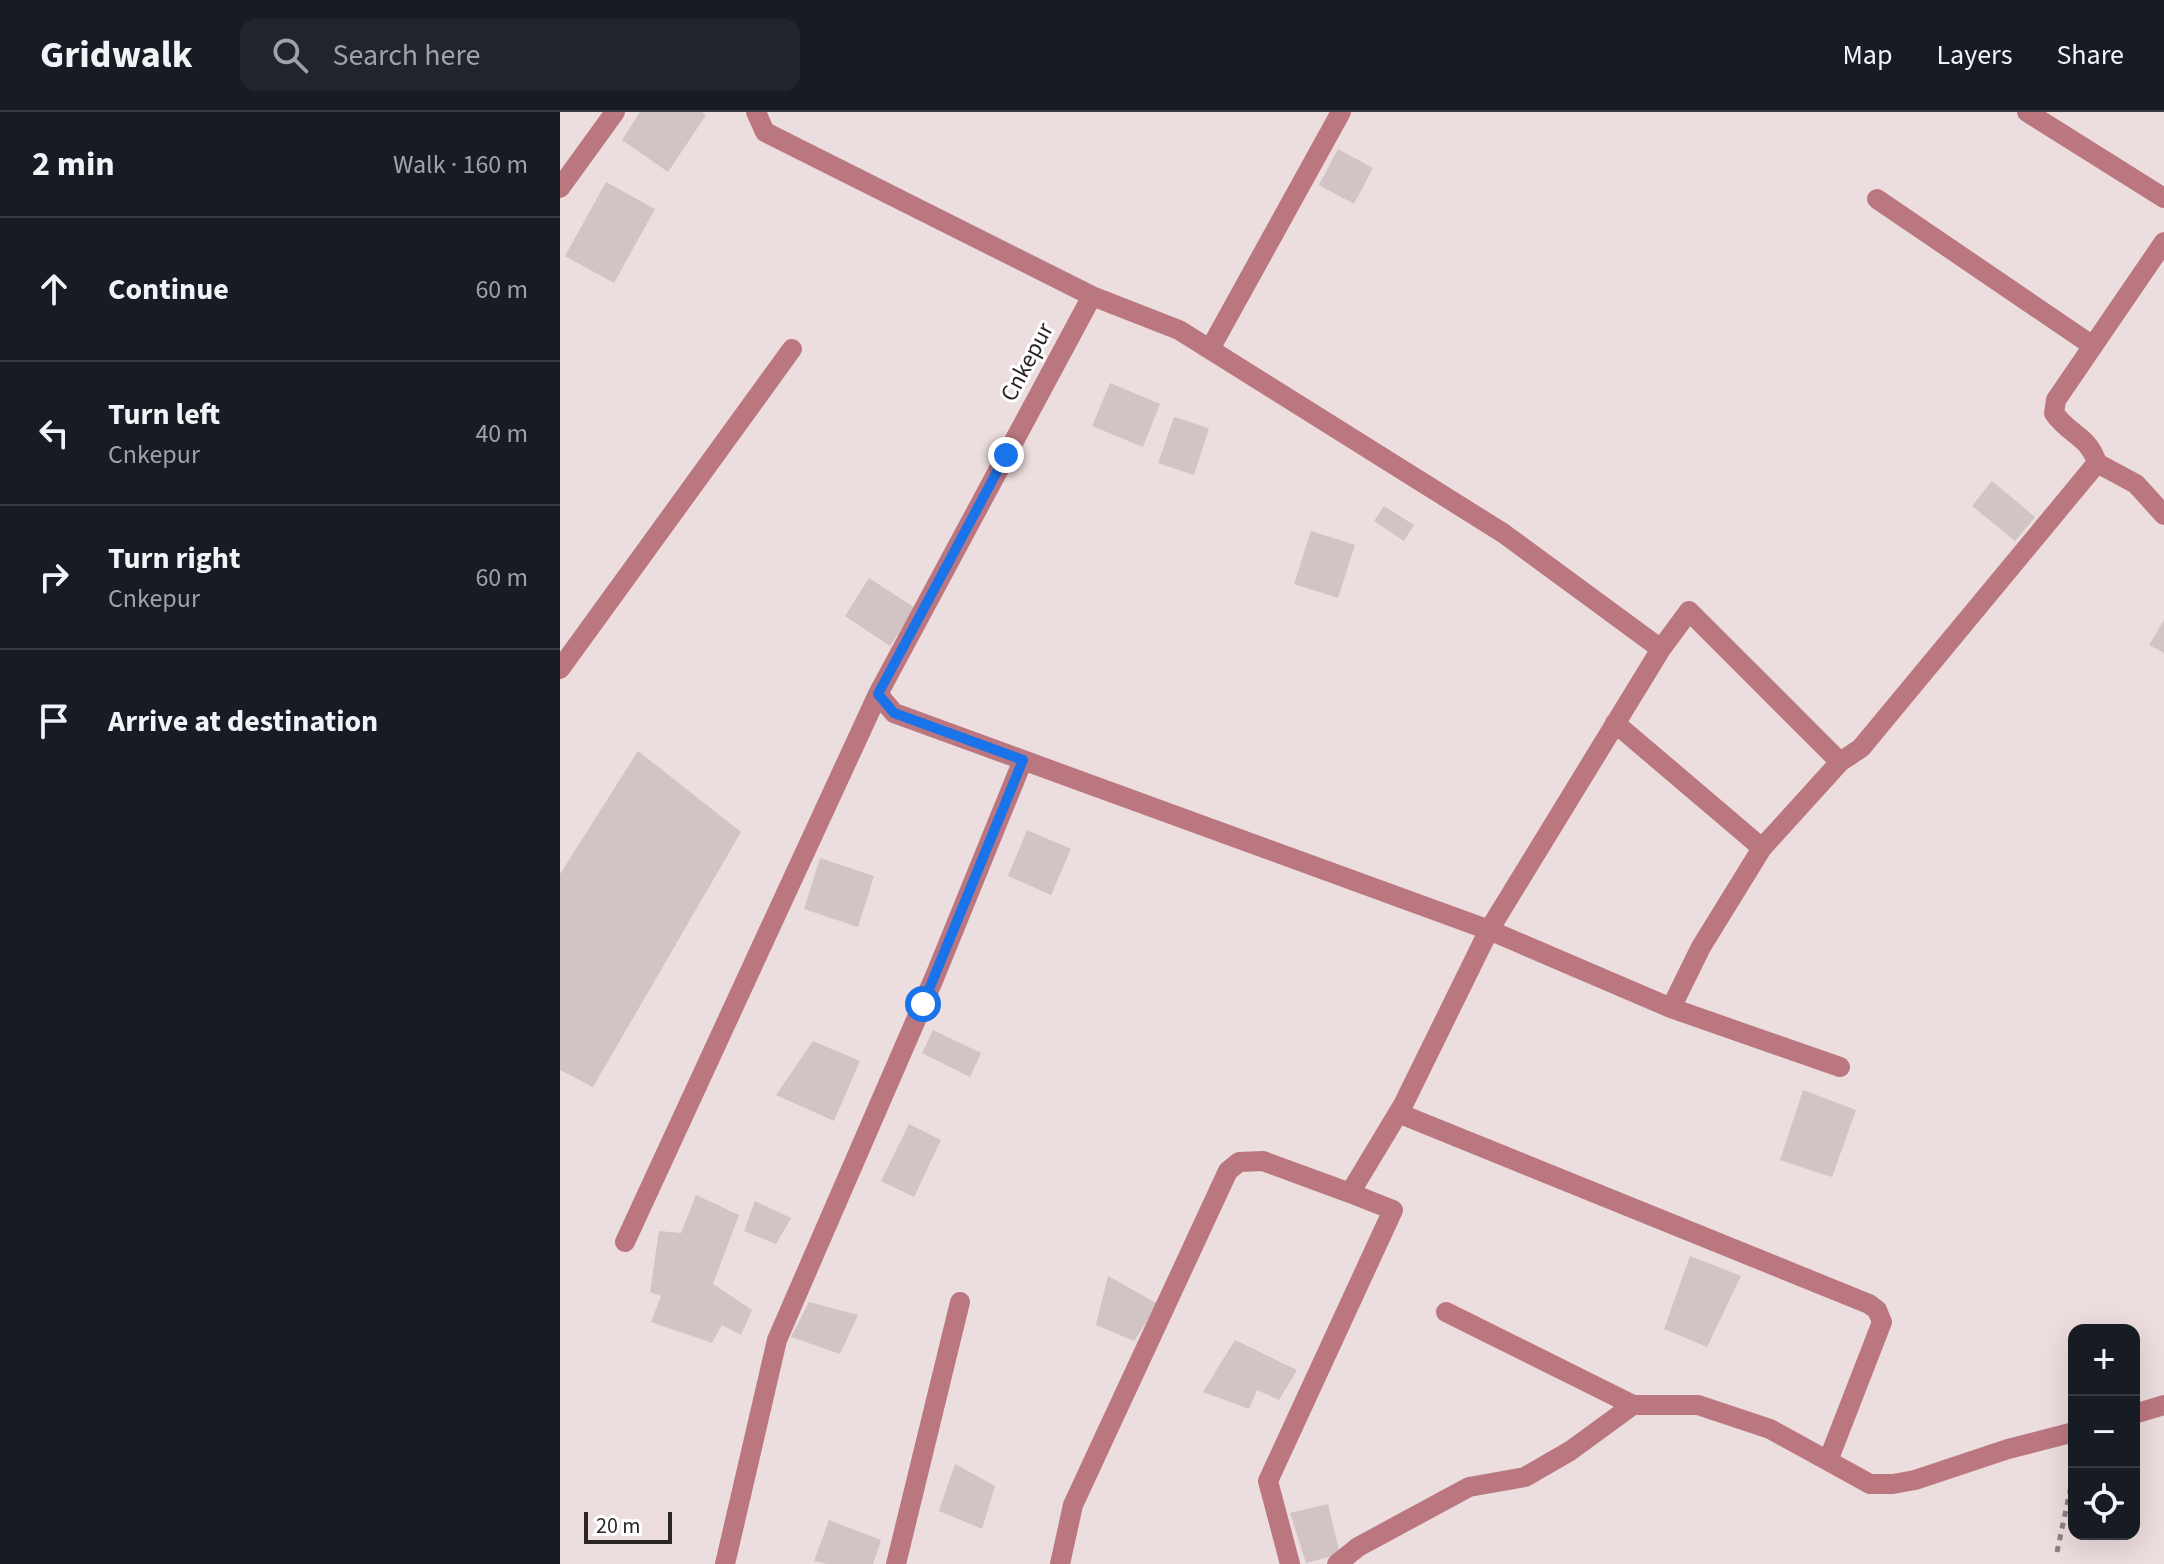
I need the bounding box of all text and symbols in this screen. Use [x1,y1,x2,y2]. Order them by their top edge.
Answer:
search box [240,19,800,91]
text: Gridwalk [40,28,192,82]
icon: search [268,33,312,77]
text: Search here [332,34,480,77]
text: Map [1842,35,1892,75]
text: Layers [1936,35,2012,75]
text: Share [2056,35,2124,75]
text: 2 min [32,140,115,189]
text: Walk · 160 m [393,146,528,183]
icon: ahead [32,267,76,311]
text: Continue [108,268,229,311]
text: 60 m [475,271,528,308]
street label: Cnkepur [992,316,1063,408]
text: Turn left [108,393,220,436]
icon: left [32,411,76,455]
text: 40 m [475,415,528,452]
text: Cnkepur [108,436,200,473]
route end [988,437,1024,473]
text: Turn right [108,537,240,580]
icon: right [32,555,76,599]
text: 60 m [475,559,528,596]
text: Cnkepur [108,580,200,617]
icon: arrive [32,699,76,743]
text: Arrive at destination [108,700,378,743]
route start [905,986,941,1022]
map controls [2068,1324,2140,1540]
button: + [2068,1324,2140,1396]
button: − [2068,1396,2140,1468]
button: locate [2068,1468,2140,1540]
scale bar [584,1508,672,1544]
text: 20 m [596,1510,641,1542]

